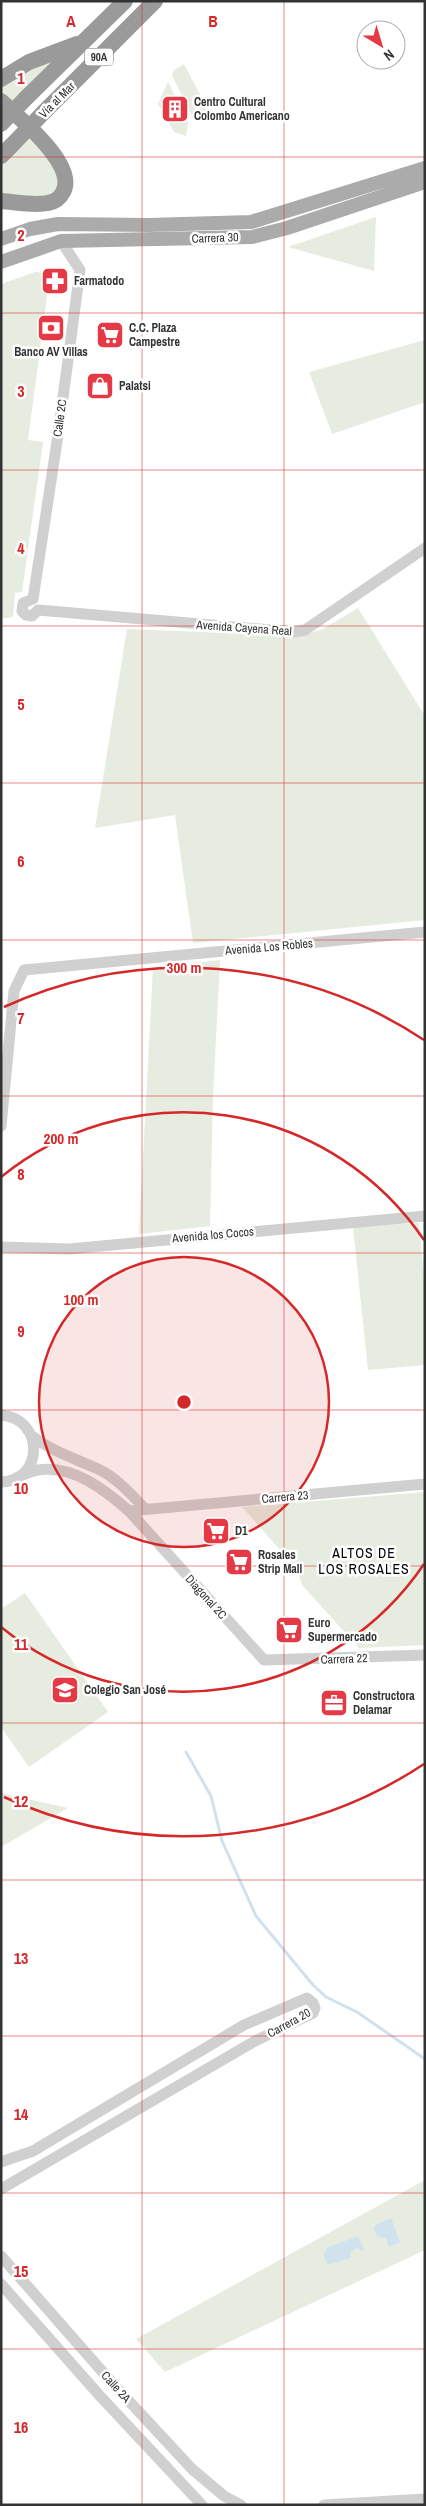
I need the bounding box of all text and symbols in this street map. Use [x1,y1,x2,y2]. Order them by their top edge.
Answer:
text: A [66,10,76,32]
text: B [208,10,218,32]
north arrow [356,20,406,70]
text: N [380,46,398,65]
road number: 90A [85,48,113,66]
text: 1 [17,67,25,89]
street label: Vía al Mar [36,78,79,121]
building icon: Centro Cultural Colombo Americano [160,94,190,124]
place label: Centro Cultural Colombo Americano [194,94,290,124]
text: 2 [17,224,25,246]
street label: Carrera 30 [191,229,239,247]
pharmacy icon: Farmatodo [40,266,70,296]
place label: Farmatodo [74,273,124,289]
bank icon: Banco AV Villas [36,313,66,343]
supermarket icon: C.C. Plaza Campestre [95,320,125,350]
place label: C.C. Plaza Campestre [129,320,180,350]
place label: Banco AV Villas [14,344,88,360]
shop icon: Palatsi [85,371,115,401]
place label: Palatsi [119,378,151,394]
text: 3 [17,380,25,402]
street label: Calle 2C [49,398,71,438]
text: 4 [17,537,25,559]
street label: Avenida Cayena Real [195,617,292,639]
text: 5 [17,693,25,715]
text: 6 [17,850,25,872]
street label: Avenida Los Robles [224,935,314,959]
text: 300 m [167,957,201,978]
text: 7 [17,1007,25,1029]
text: 200 m [44,1128,78,1149]
text: 8 [17,1163,25,1185]
street label: Avenida los Cocos [171,1223,255,1247]
text: 100 m [64,1289,98,1310]
text: 9 [17,1320,25,1342]
centre of rings [175,1393,193,1411]
text: 10 [14,1477,28,1499]
street label: Carrera 23 [261,1487,309,1507]
supermarket icon: D1 [201,1516,231,1546]
place label: D1 [235,1523,248,1539]
district label: ALTOS DE LOS ROSALES [318,1544,410,1578]
supermarket icon: Rosales Strip Mall [224,1547,254,1577]
place label: Rosales Strip Mall [258,1547,303,1577]
street label: Diagonal 2C [182,1571,230,1623]
supermarket icon: Euro Supermercado [274,1615,304,1645]
place label: Euro Supermercado [308,1615,377,1645]
text: 11 [14,1633,29,1655]
street label: Carrera 22 [320,1650,368,1668]
school or university icon: Colegio San José [50,1675,80,1705]
place label: Colegio San José [84,1682,167,1698]
office icon: Constructora Delamar [319,1688,349,1718]
place label: Constructora Delamar [353,1688,415,1718]
text: 12 [14,1790,28,1812]
text: 13 [14,1947,28,1969]
street label: Carrera 20 [265,2005,313,2041]
text: 14 [14,2103,29,2125]
text: 15 [14,2260,28,2282]
street label: Calle 2A [98,2368,135,2406]
text: 16 [14,2416,28,2438]

